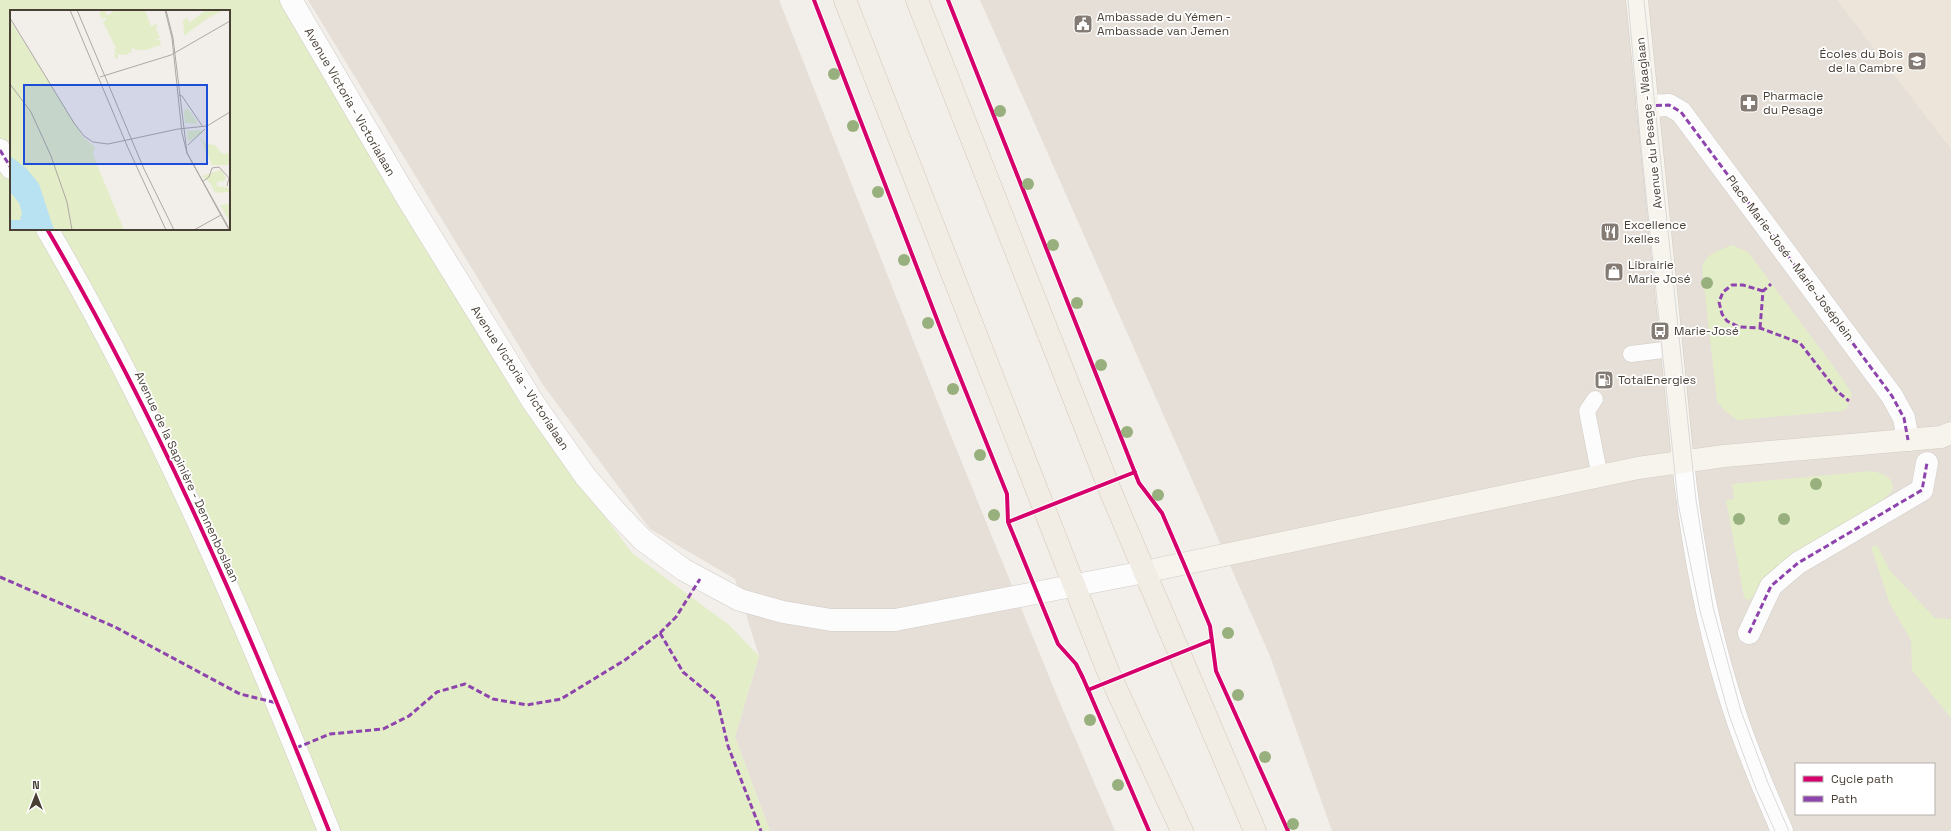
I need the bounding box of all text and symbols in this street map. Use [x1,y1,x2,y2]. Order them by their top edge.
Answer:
place label: Ambassade du Yémen - Ambassade van Jemen [1097,9,1231,39]
inset map [10,10,230,230]
public building icon: Ambassade du Yémen - Ambassade van Jemen [1072,13,1094,35]
street label: Avenue Victoria - Victorialaan [301,25,399,179]
street label: Avenue du Pesage - Waaglaan [1632,37,1666,209]
place label: Écoles du Bois de la Cambre [1819,46,1903,76]
school or university icon: Écoles du Bois de la Cambre [1906,50,1928,72]
place label: Pharmacie du Pesage [1763,88,1823,118]
pharmacy icon: Pharmacie du Pesage [1738,92,1760,114]
street label: Place Marie-José - Marie-Joséplein [1722,172,1858,344]
place label: Excellence Ixelles [1624,217,1686,247]
restaurant icon: Excellence Ixelles [1599,221,1621,243]
place label: Librairie Marie José [1628,257,1691,287]
shop icon: Librairie Marie José [1603,261,1625,283]
street label: Avenue Victoria - Victorialaan [467,303,573,453]
bus stop icon: Marie-José [1649,320,1671,342]
place label: Marie-José [1674,323,1739,339]
street label: Avenue de la Sapinière - Dennenboslaan [131,369,243,585]
fuel station icon: TotalEnergies [1593,369,1615,391]
place label: TotalEnergies [1618,372,1696,388]
legend [1795,763,1935,815]
text: Cycle path [1831,771,1893,787]
north arrow [16,775,56,815]
text: N [32,778,40,792]
text: Path [1831,791,1857,807]

